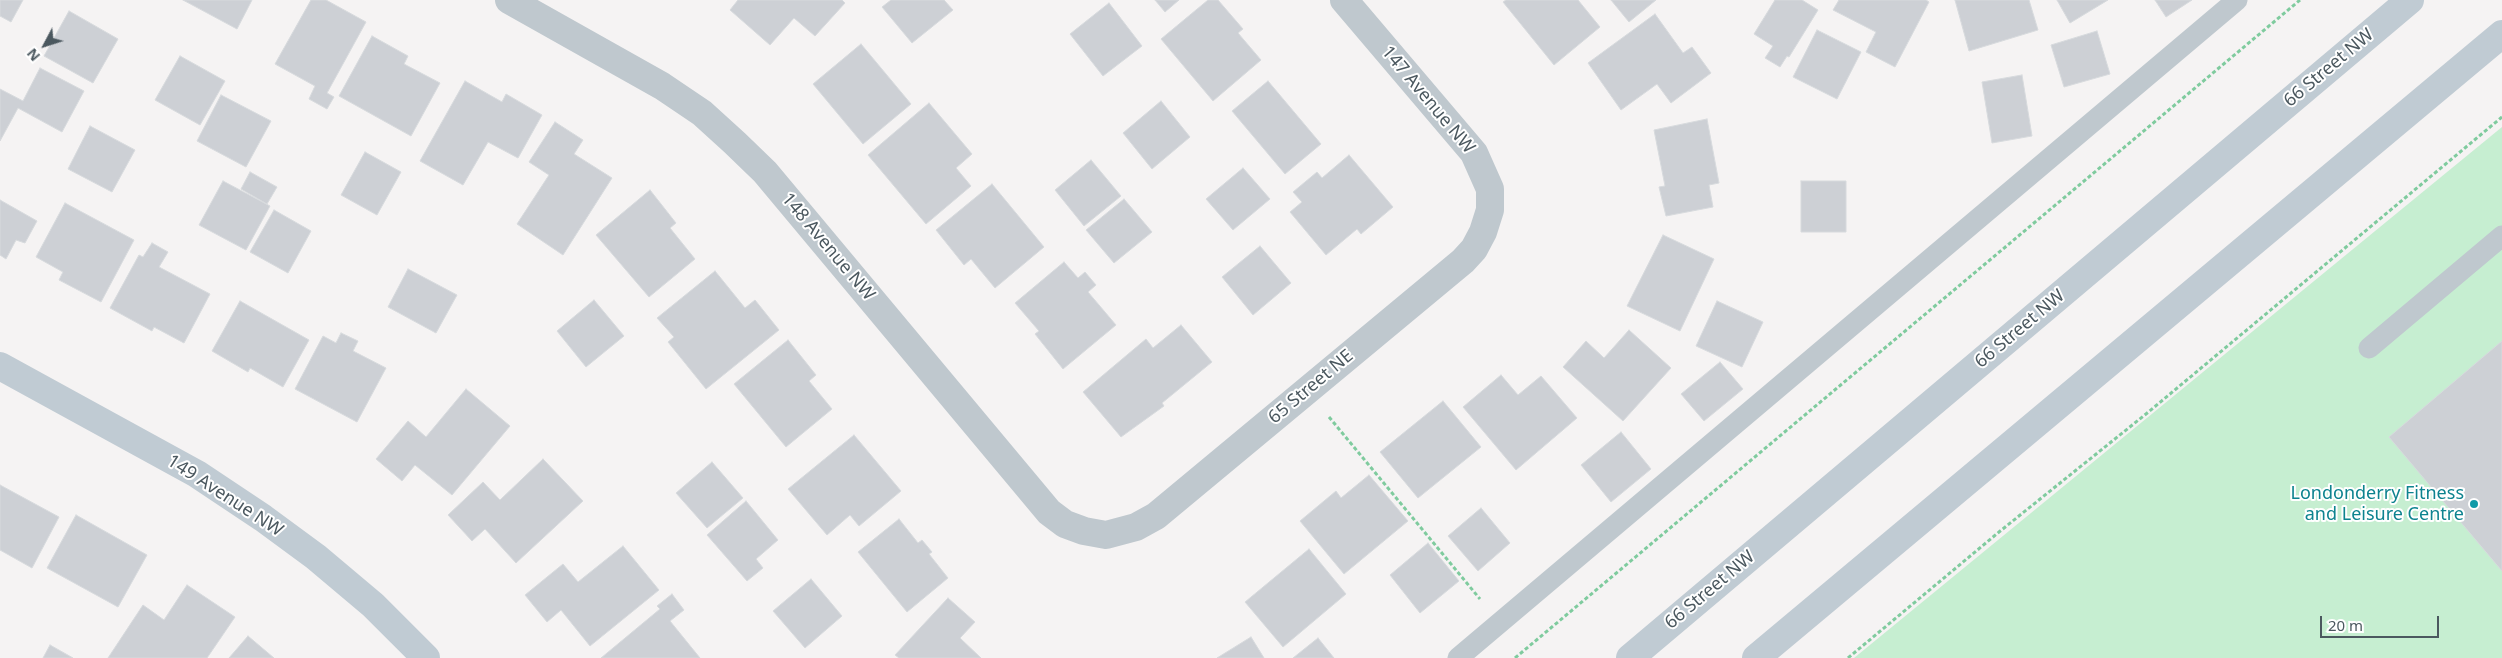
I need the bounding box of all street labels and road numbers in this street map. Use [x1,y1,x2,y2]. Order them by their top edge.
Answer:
street label: 66 Street NW [2280,24,2378,112]
street label: 147 Avenue NW [1377,42,1479,158]
street label: 148 Avenue NW [777,189,879,305]
street label: 66 Street NW [1971,285,2069,373]
street label: 65 Street NE [1264,345,1358,429]
street label: 149 Avenue NW [163,450,287,542]
street label: 66 Street NW [1661,546,1759,634]

